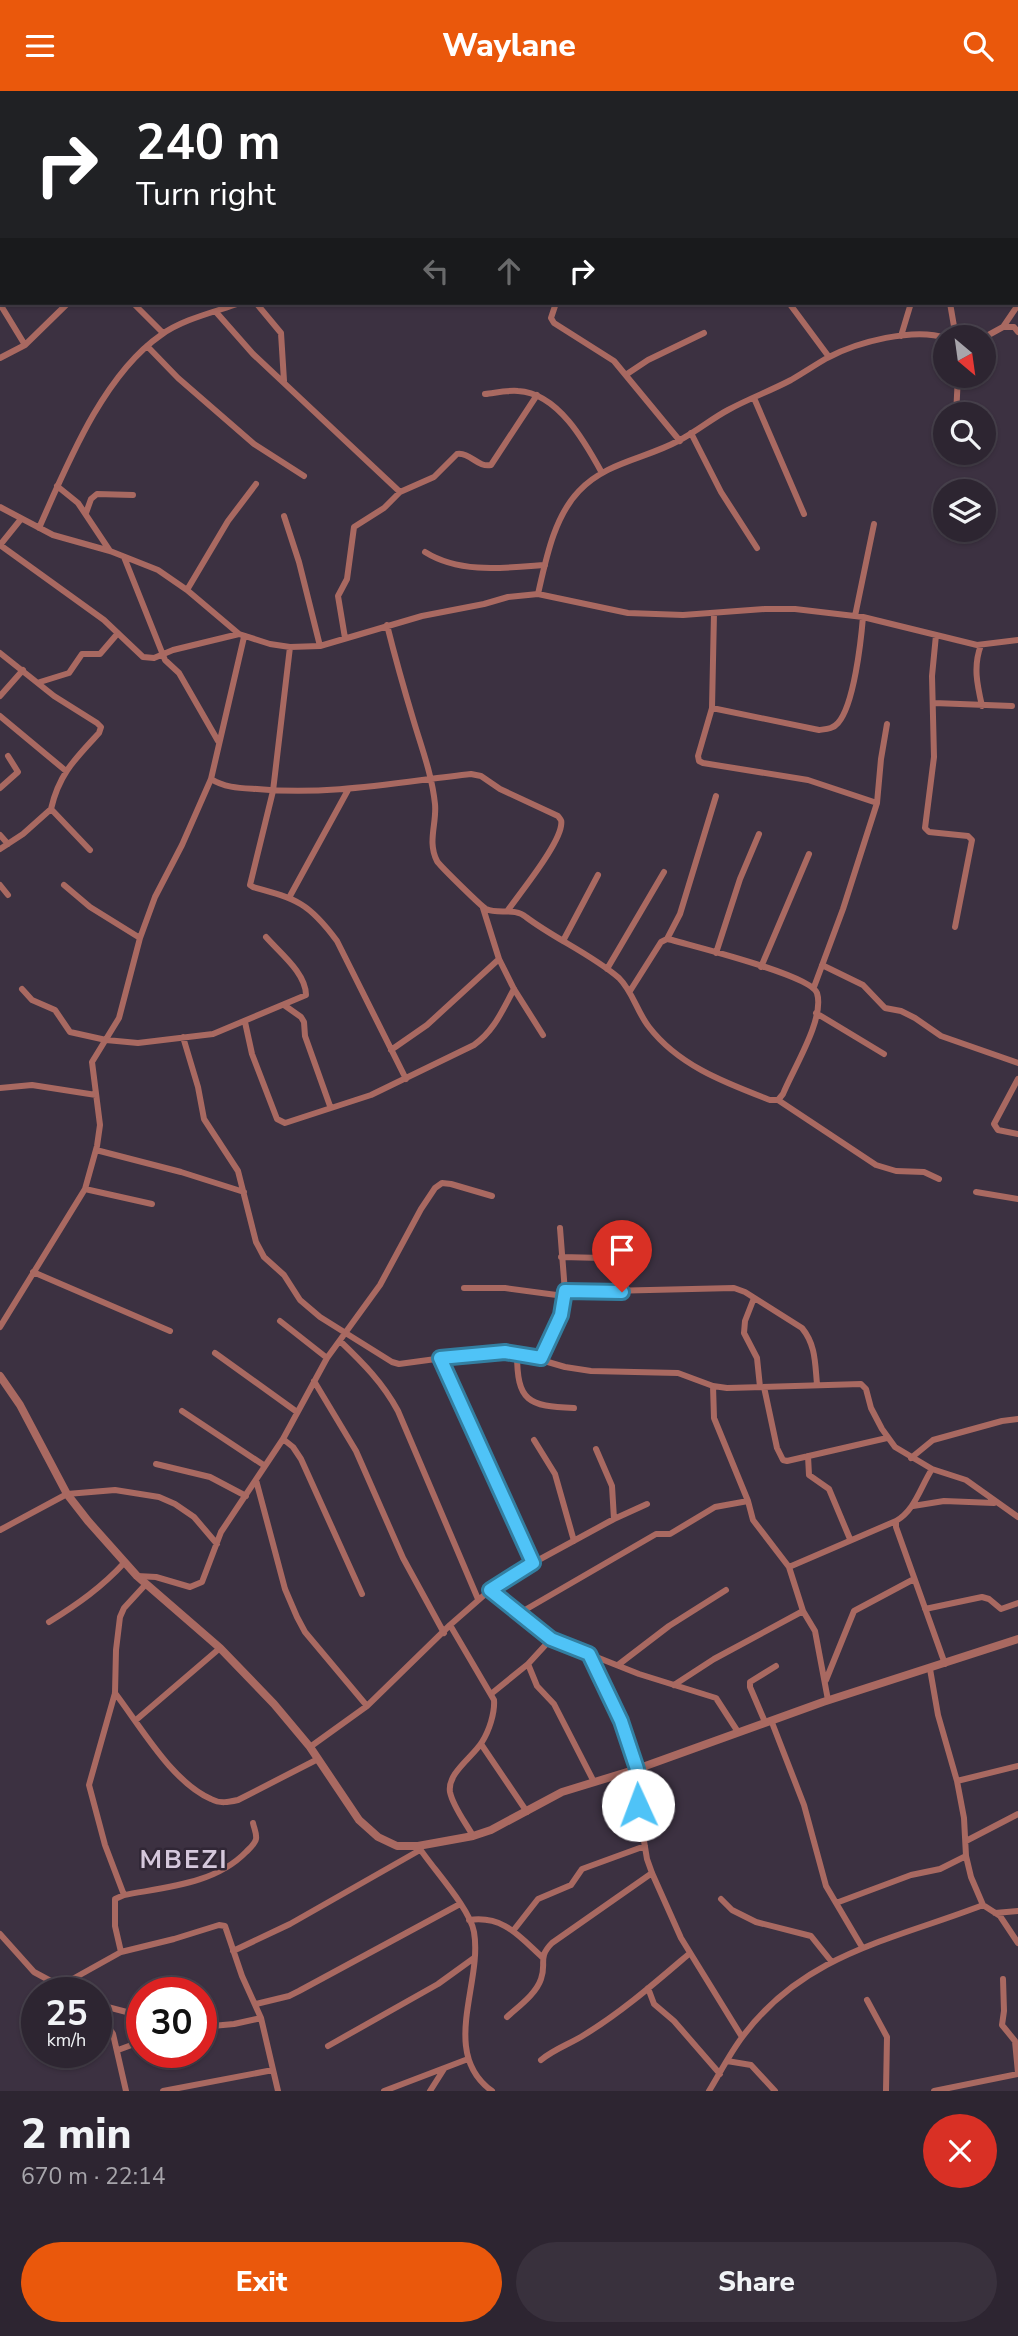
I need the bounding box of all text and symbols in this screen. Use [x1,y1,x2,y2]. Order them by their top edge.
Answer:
text: Waylane [442,24,576,67]
icon: menu [21,27,59,65]
icon: search [959,27,997,65]
text: 240 m [136,109,280,176]
icon: right [21,119,112,210]
text: Turn right [136,173,276,216]
icon: left [417,252,455,290]
icon: ahead [490,252,528,290]
icon: right [563,252,601,290]
north arrow [933,325,996,389]
map controls [933,325,996,542]
button: search [933,402,996,465]
button: layers [933,479,996,542]
pin [592,1220,652,1292]
icon: arrive [603,1231,641,1269]
position arrow [601,1768,675,1842]
district label: MBEZI [139,1842,229,1877]
speed limit sign: 30 [126,1977,217,2068]
text: 25 [45,1990,88,2037]
text: km/h [47,2028,86,2052]
text: 2 min [21,2106,131,2163]
button: close [923,2114,997,2188]
text: 670 m · 22:14 [21,2161,166,2192]
button: Exit [21,2242,502,2322]
button: Share [516,2242,997,2322]

